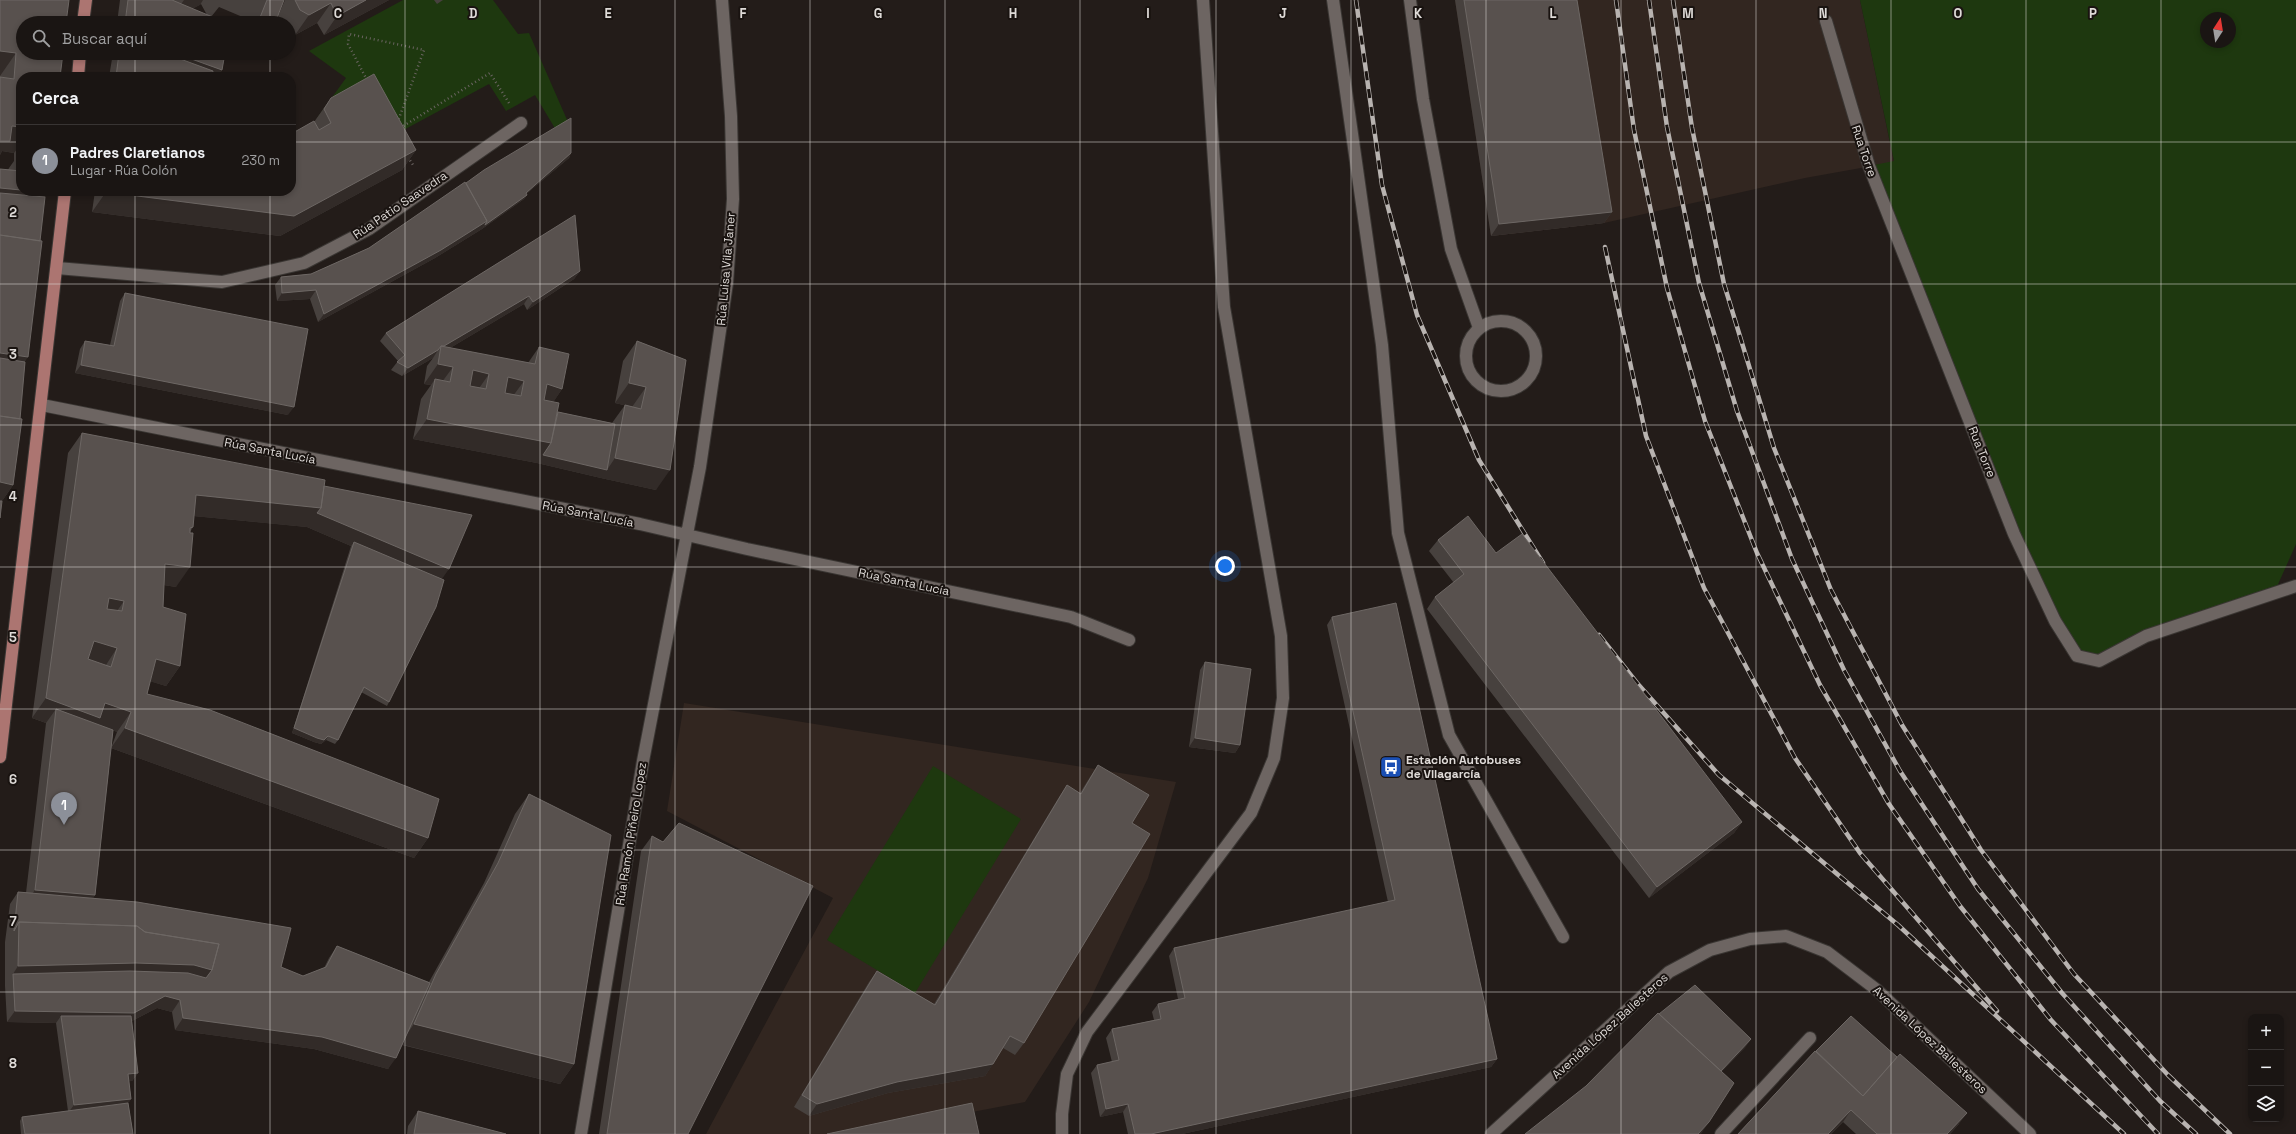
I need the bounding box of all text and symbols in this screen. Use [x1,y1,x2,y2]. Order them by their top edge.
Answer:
text: C [334,5,342,22]
text: D [469,5,478,22]
text: E [604,5,612,22]
text: F [740,5,747,22]
text: G [874,5,882,22]
text: H [1009,5,1017,22]
text: I [1146,5,1150,22]
text: J [1279,5,1287,22]
text: K [1414,5,1423,22]
text: L [1549,5,1557,22]
text: M [1682,5,1694,22]
text: N [1819,5,1827,22]
text: O [1954,5,1963,22]
text: P [2089,5,2097,22]
north arrow [2200,12,2236,48]
search box [16,16,296,60]
icon: search [30,27,52,49]
text: Buscar aquí [62,29,147,48]
text: Cerca [32,87,79,109]
street label: Rua Torre [1848,123,1880,179]
text: Padres Claretianos [70,143,205,162]
text: 1 [42,152,48,169]
text: 230 m [242,152,280,169]
text: Lugar · Rúa Colón [70,162,177,179]
street label: Rúa Patio Saavedra [350,167,450,243]
text: 2 [9,204,17,221]
street label: Rúa Luisa Vila Janer [713,211,739,326]
text: 3 [9,346,17,363]
street label: Rua Torre [1965,424,1999,480]
street label: Rúa Santa Lucía [223,434,317,468]
text: 4 [9,488,17,505]
street label: Rúa Santa Lucía [541,497,635,531]
your location [1215,556,1235,576]
street label: Rúa Santa Lucía [857,565,951,599]
text: 5 [9,629,17,646]
place label: Estación Autobuses de Vilagarcía [1406,752,1521,782]
bus stop icon: Estación Autobuses de Vilagarcía [1378,754,1404,780]
street label: Rúa Ramón Piñeiro Lopez [612,761,650,907]
text: 6 [9,771,17,788]
pin: 1 [51,792,77,825]
text: 7 [9,913,17,930]
street label: Avenida López Ballesteros [1549,970,1671,1082]
street label: Avenida López Ballesteros [1869,983,1991,1097]
map controls [2248,1014,2284,1122]
button: + [2248,1014,2284,1050]
button: − [2248,1050,2284,1086]
text: 8 [9,1055,17,1072]
button: layers [2248,1086,2284,1122]

